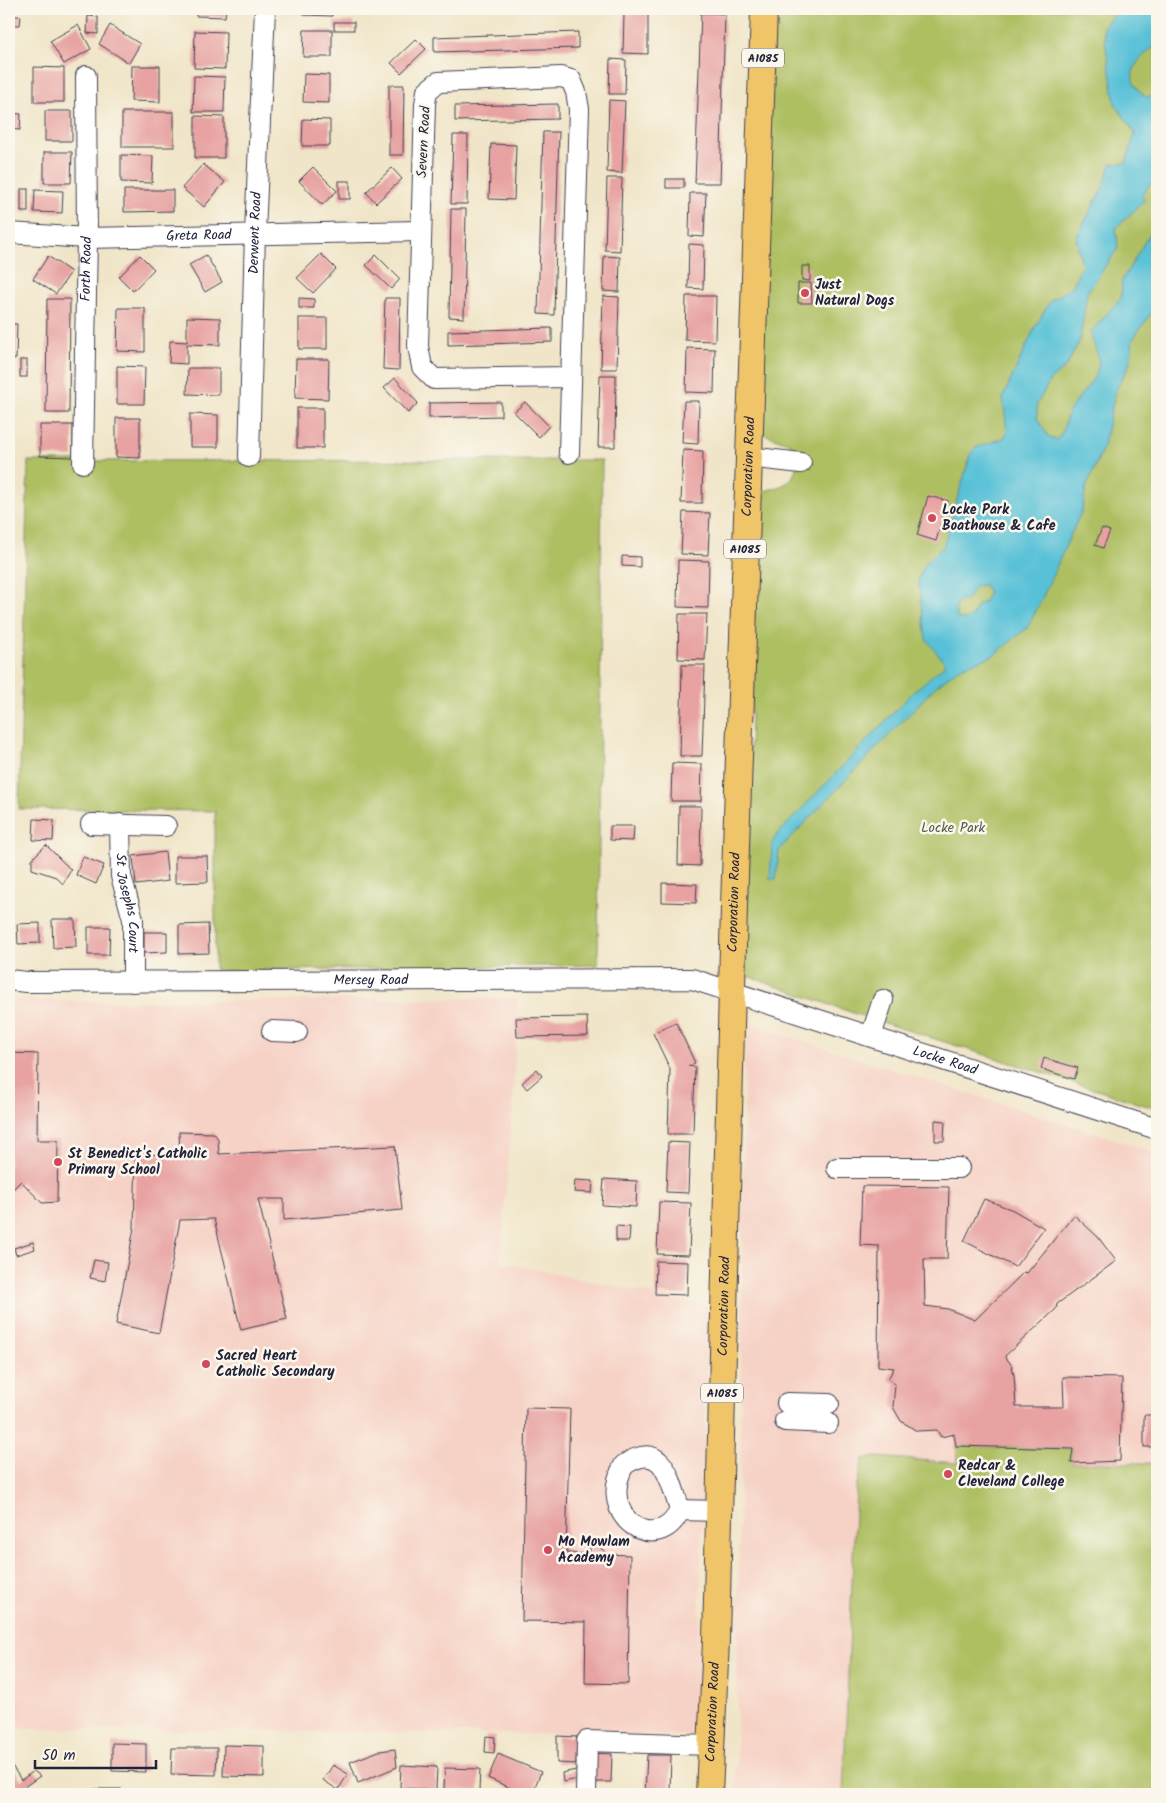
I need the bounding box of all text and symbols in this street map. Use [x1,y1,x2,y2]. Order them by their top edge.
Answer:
road number: A1085 [742,48,784,68]
street label: Severn Road [411,105,437,178]
street label: Derwent Road [243,190,268,275]
street label: Greta Road [166,224,233,247]
street label: Forth Road [75,235,98,302]
place label: Just Natural Dogs [815,274,895,312]
marker: Just Natural Dogs [799,287,811,299]
street label: Corporation Road [736,415,761,517]
place label: Locke Park Boathouse & Cafe [942,499,1056,537]
marker: Locke Park Boathouse & Cafe [926,512,938,524]
road number: A1085 [724,540,766,558]
park label: Locke Park [921,817,985,839]
street label: Corporation Road [722,851,747,953]
street label: St Josephs Court [110,853,144,953]
street label: Mersey Road [334,969,409,992]
street label: Locke Road [910,1040,981,1082]
place label: St Benedict's Catholic Primary School [68,1143,208,1181]
marker: St Benedict's Catholic Primary School [52,1156,64,1168]
street label: Corporation Road [712,1255,736,1356]
place label: Sacred Heart Catholic Secondary [216,1345,335,1383]
marker: Sacred Heart Catholic Secondary [200,1358,212,1370]
road number: A1085 [701,1384,743,1402]
place label: Redcar & Cleveland College [958,1455,1065,1493]
marker: Redcar & Cleveland College [942,1468,954,1480]
place label: Mo Mowlam Academy [558,1531,630,1569]
marker: Mo Mowlam Academy [542,1544,554,1556]
street label: Corporation Road [699,1661,726,1763]
scale bar [35,1738,156,1770]
text: 50 m [42,1744,76,1768]

